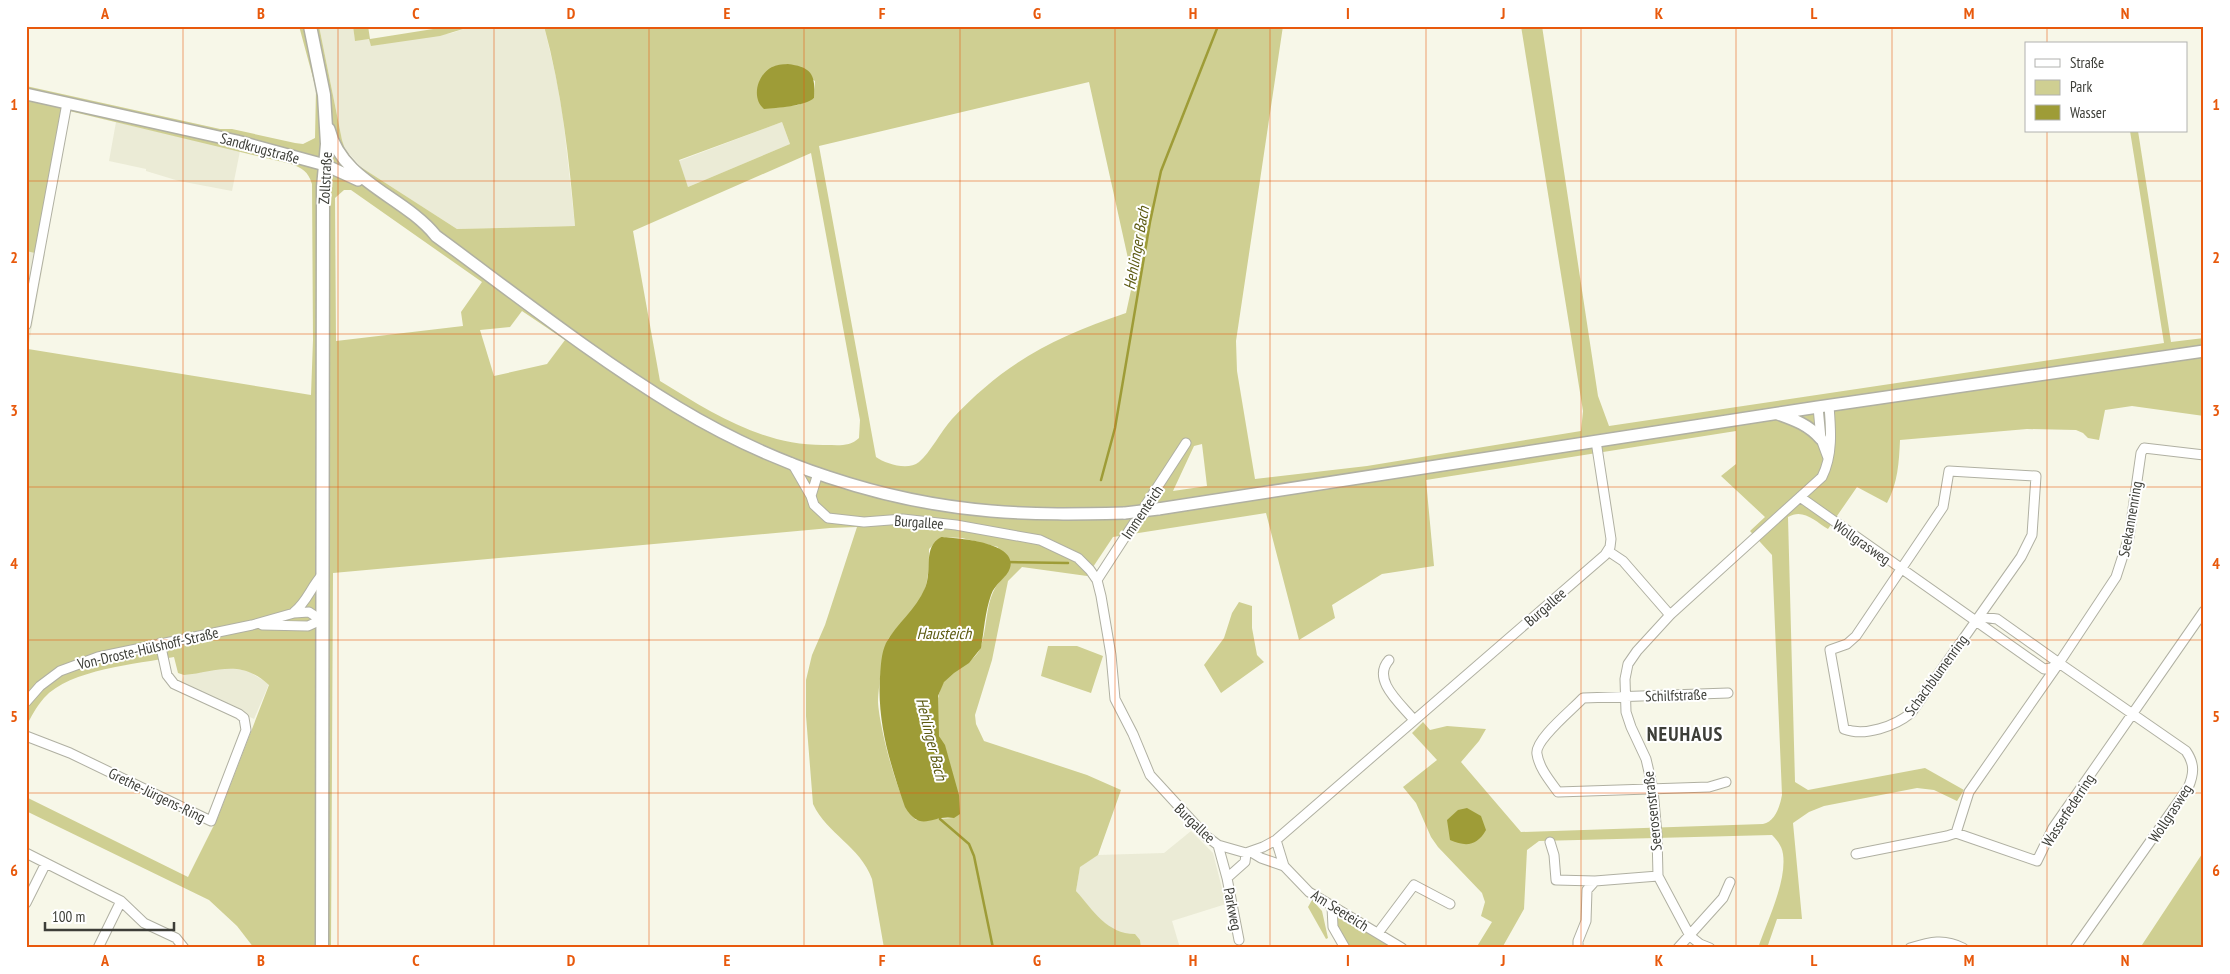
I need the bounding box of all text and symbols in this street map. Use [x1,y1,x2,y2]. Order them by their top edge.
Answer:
text: A [100,3,110,23]
text: B [257,3,265,23]
text: C [412,3,420,23]
text: D [567,3,576,23]
text: E [724,3,731,23]
text: F [879,3,886,23]
text: G [1033,3,1041,23]
text: H [1189,3,1197,23]
text: I [1346,3,1350,23]
text: J [1500,3,1505,23]
text: K [1655,3,1664,23]
text: L [1811,3,1818,23]
text: M [1964,3,1974,23]
text: N [2121,3,2129,23]
legend [2025,42,2188,132]
text: Straße [2070,53,2104,72]
text: Park [2070,77,2092,96]
text: 1 [10,94,18,114]
text: 1 [2212,94,2220,114]
text: Wasser [2070,103,2107,122]
street label: Sandkrugstraße [218,128,302,168]
street label: Zollstraße [314,151,336,205]
water label: Hehlinger Bach [1119,204,1153,291]
text: 2 [10,247,18,267]
text: 2 [2212,247,2220,267]
text: 3 [10,400,18,420]
text: 3 [2212,400,2220,420]
street label: Seekannenring [2114,479,2146,559]
street label: Immenteich [1117,481,1167,543]
street label: Burgallee [894,511,944,533]
street label: Wollgrasweg [1830,515,1894,569]
text: 4 [10,553,18,573]
text: 4 [2212,553,2220,573]
street label: Burgallee [1520,584,1570,630]
street label: Von-Droste-Hülshoff-Straße [75,623,220,674]
water label: Hausteich [917,623,972,643]
street label: Schachblumenring [1900,631,1972,719]
street label: Schilfstraße [1645,684,1707,706]
water label: Hehlinger Bach [912,696,952,783]
text: 5 [10,706,18,726]
text: 5 [2212,706,2220,726]
district label: NEUHAUS [1647,721,1723,747]
street label: Grethe-Jürgens-Ring [105,763,209,827]
street label: Seerosenstraße [1638,770,1666,852]
street label: Wasserfederring [2037,770,2099,850]
street label: Wollgrasweg [2144,780,2196,846]
street label: Burgallee [1171,799,1219,847]
text: 6 [10,860,18,880]
text: 6 [2212,860,2220,880]
street label: Am Seeteich [1308,885,1372,935]
street label: Parkweg [1220,886,1246,932]
scale bar [45,899,174,931]
text: 100 m [52,907,85,926]
text: A [100,950,110,970]
text: B [257,950,265,970]
text: C [412,950,420,970]
text: D [567,950,576,970]
text: E [724,950,731,970]
text: F [879,950,886,970]
text: G [1033,950,1041,970]
text: H [1189,950,1197,970]
text: I [1346,950,1350,970]
text: J [1500,950,1505,970]
text: K [1655,950,1664,970]
text: L [1811,950,1818,970]
text: M [1964,950,1974,970]
text: N [2121,950,2129,970]

